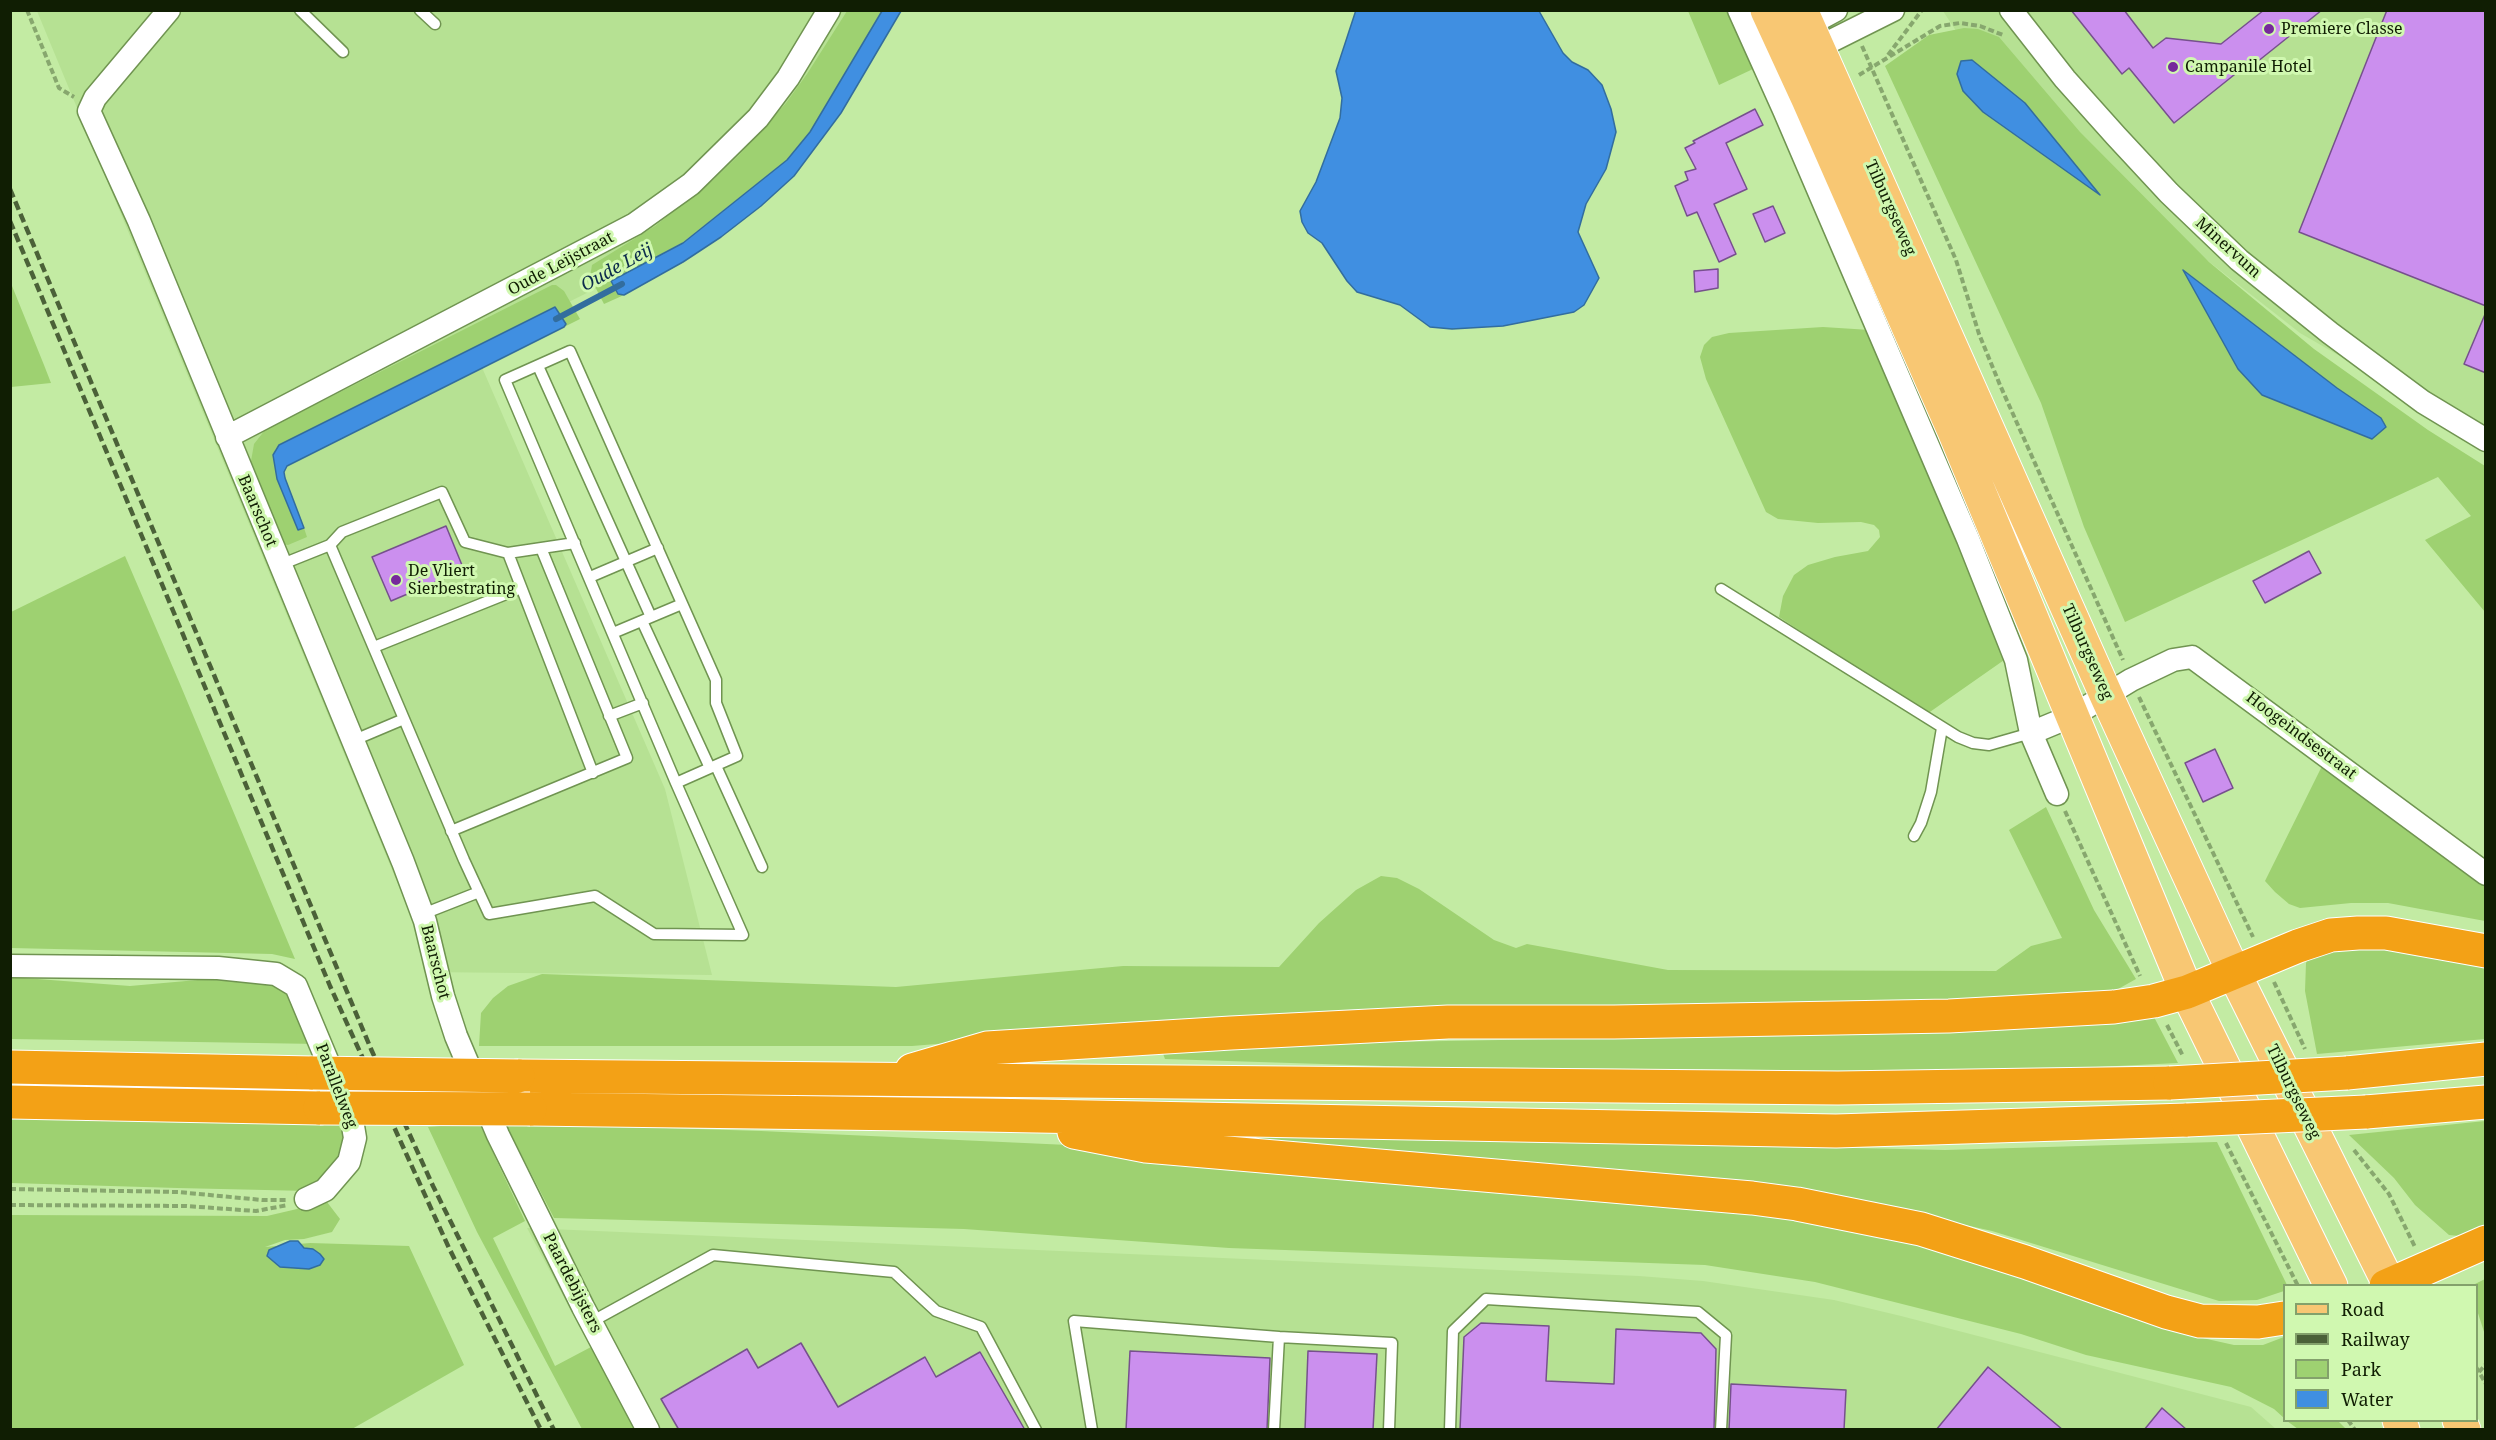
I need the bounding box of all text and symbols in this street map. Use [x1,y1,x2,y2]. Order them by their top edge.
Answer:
place label: Premiere Classe [2281,19,2403,39]
marker: Premiere Classe [2262,22,2276,36]
place label: Campanile Hotel [2185,57,2312,77]
marker: Campanile Hotel [2166,60,2180,74]
street label: Tilburgseweg [1860,157,1920,259]
street label: Minervum [2191,214,2265,282]
street label: Oude Leijstraat [505,228,617,300]
water label: Oude Leij [577,239,657,297]
street label: Baarschot [233,472,281,550]
place label: De Vliert Sierbestrating [408,561,515,599]
marker: De Vliert Sierbestrating [389,573,403,587]
street label: Tilburgseweg [2057,601,2117,703]
street label: Hoogeindsestraat [2242,688,2360,784]
street label: Baarschot [416,923,454,1001]
street label: Parallelweg [311,1041,361,1131]
street label: Tilburgseweg [2262,1042,2324,1142]
street label: Paardebijsters [539,1230,605,1336]
legend [2283,1284,2478,1422]
text: Road [2341,1297,2384,1321]
text: Railway [2341,1327,2410,1351]
text: Park [2341,1357,2381,1381]
text: Water [2341,1387,2393,1411]

